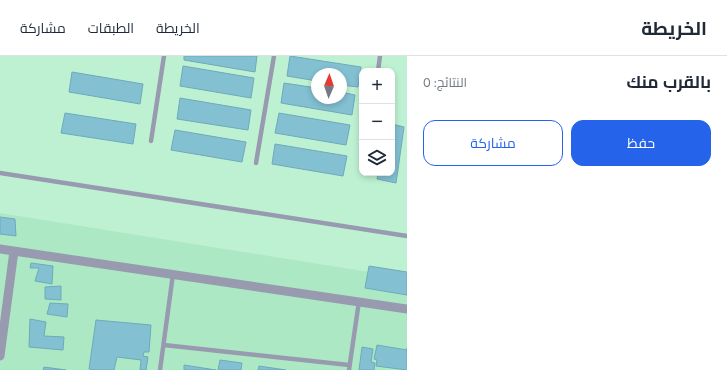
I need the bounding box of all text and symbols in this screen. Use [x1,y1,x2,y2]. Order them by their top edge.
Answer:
text: الخريطة [641,18,707,40]
text: مشاركة [20,20,66,37]
text: الطبقات [88,20,134,37]
text: الخريطة [156,20,200,37]
north arrow [311,68,347,104]
map controls [359,68,395,176]
button: + [359,68,395,104]
text: بالقرب منك [627,72,711,92]
text: النتائج: 0 [423,75,467,90]
button: − [359,104,395,140]
button: مشاركة [423,120,563,166]
button: حفظ [571,120,711,166]
button: layers [359,140,395,176]

